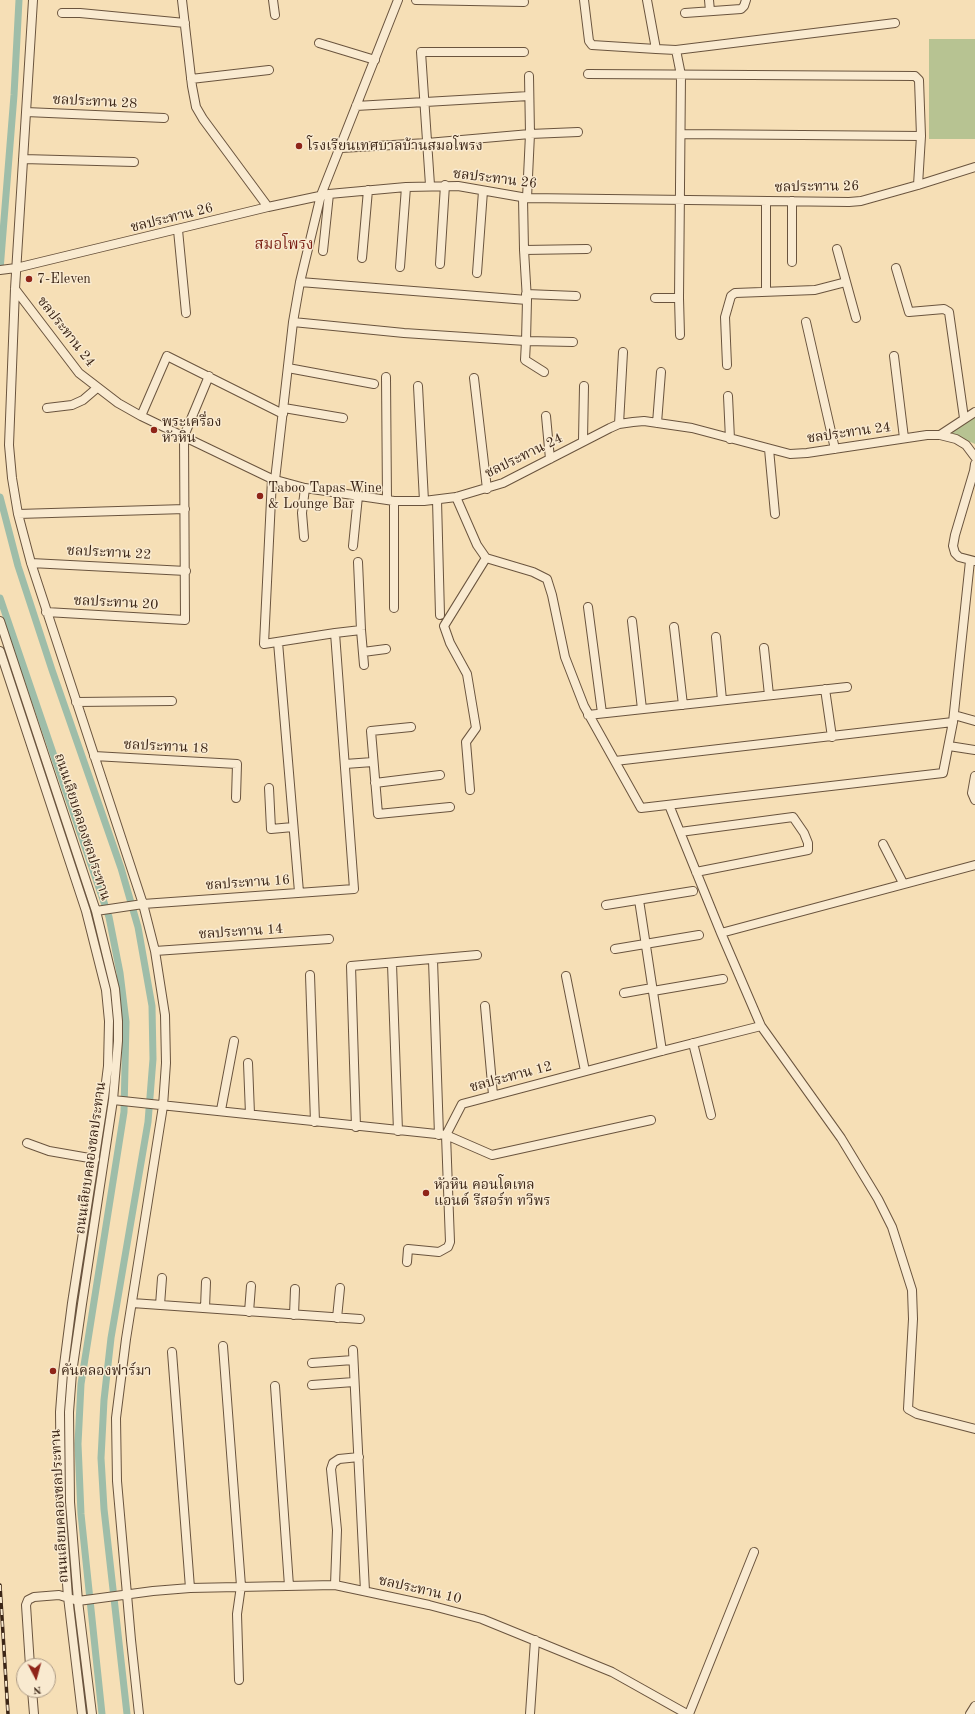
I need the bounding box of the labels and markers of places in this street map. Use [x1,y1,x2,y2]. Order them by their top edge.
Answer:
place label: โรงเรียนเทศบาลบ้านสมอโพรง [307,138,483,154]
marker: โรงเรียนเทศบาลบ้านสมอโพรง [294,141,304,151]
place label: 7-Eleven [37,271,91,287]
marker: 7-Eleven [24,274,34,284]
place label: พระเครื่อง หัวหิน [162,414,222,446]
marker: พระเครื่อง หัวหิน [149,425,159,435]
place label: Taboo Tapas Wine & Lounge Bar [268,480,382,512]
marker: Taboo Tapas Wine & Lounge Bar [255,491,265,501]
place label: หัวหิน คอนโดเทล แอนด์ รีสอร์ท ทวีพร [434,1177,550,1210]
marker: หัวหิน คอนโดเทล แอนด์ รีสอร์ท ทวีพร [421,1188,431,1198]
place label: คันคลองฟาร์มา [61,1363,151,1379]
marker: คันคลองฟาร์มา [48,1366,58,1376]

